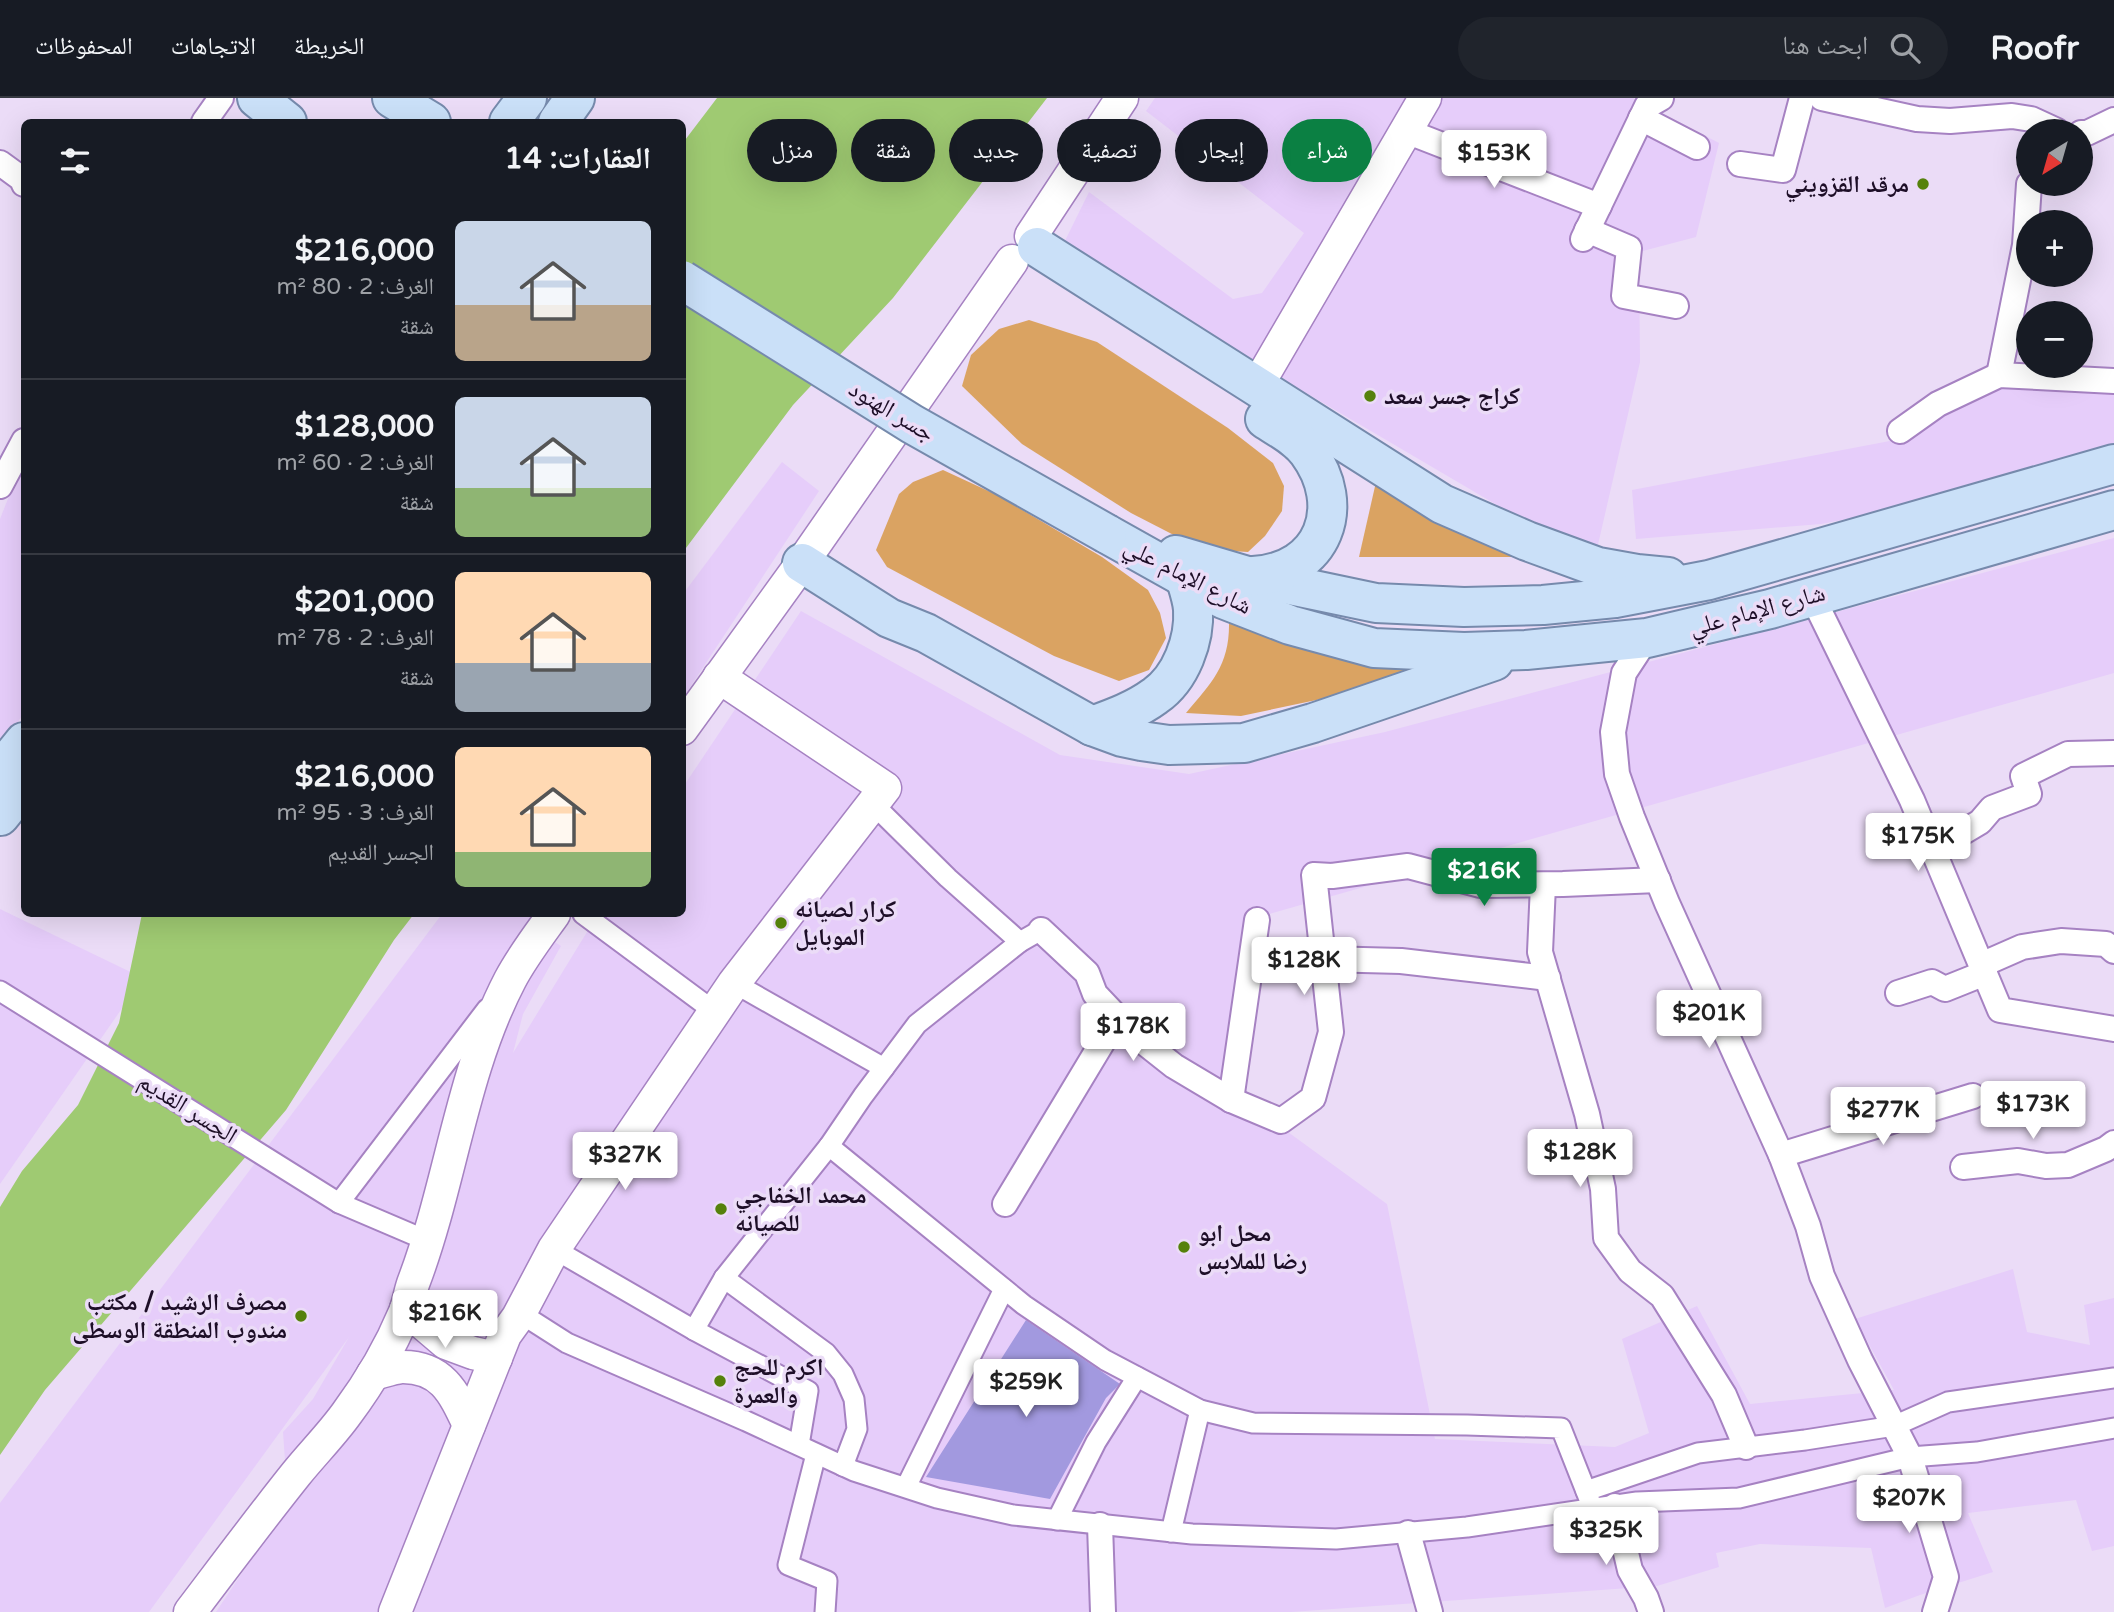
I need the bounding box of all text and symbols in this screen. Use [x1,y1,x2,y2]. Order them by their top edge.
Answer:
search box [1458,17,1948,80]
icon: search [1886,29,1924,67]
text: Roofr [1990,29,2079,68]
text: ابحث هنا [1782,30,1868,61]
text: المحفوظات [35,32,133,61]
text: الاتجاهات [171,32,256,61]
text: الخريطة [294,32,365,61]
chip: منزل [747,119,837,182]
chip: شقة [851,119,935,182]
chip: جديد [949,119,1043,182]
chip: تصفية [1057,119,1161,182]
chip: إيجار [1175,119,1268,182]
chip: شراء [1282,119,1372,182]
north arrow [2016,119,2093,196]
map controls [2016,119,2093,378]
pin: $153K [1445,130,1543,190]
text: $153K [1458,139,1530,167]
text: العقارات: 14 [504,140,651,177]
icon: filters [56,142,94,180]
place label: مرقد القزويني [1785,170,1909,203]
marker: مرقد القزويني [1915,176,1931,192]
button: + [2016,210,2093,287]
text: $216,000 [295,232,434,269]
icon: home [511,249,595,333]
text: الغرف: 2 · 80 m² [276,273,434,301]
button: − [2016,301,2093,378]
text: شقة [400,313,434,341]
street label: جسر الهنود [843,374,940,448]
place label: كراج جسر سعد [1384,382,1520,411]
marker: كراج جسر سعد [1362,388,1378,404]
text: $128,000 [295,408,434,445]
icon: home [511,425,595,509]
text: الغرف: 2 · 60 m² [276,449,434,477]
text: شقة [400,489,434,517]
street label: شارع الإمام علي [1117,532,1257,625]
street label: شارع الإمام علي [1686,578,1829,646]
text: $201,000 [295,583,434,620]
icon: home [511,600,595,684]
text: الغرف: 2 · 78 m² [276,624,434,652]
text: شقة [400,664,434,692]
text: $216,000 [295,758,434,795]
icon: home [511,775,595,859]
text: الغرف: 3 · 95 m² [276,799,434,827]
pin: $175K [1869,814,1967,873]
text: $175K [1882,822,1954,850]
text: الجسر القديم [328,839,434,867]
pin: $216K [1435,848,1533,908]
text: $216K [1448,857,1520,885]
place label: كرار لصيانه الموبايل [795,895,896,952]
marker: كرار لصيانه الموبايل [773,915,789,931]
pin: $128K [1255,937,1353,997]
text: $128K [1268,946,1340,974]
pin: $201K [1660,990,1758,1050]
text: $201K [1673,999,1745,1027]
pin: $178K [1084,1004,1182,1063]
text: $178K [1097,1012,1169,1040]
street label: الجسر القديم [132,1067,242,1151]
pin: $173K [1984,1082,2082,1141]
pin: $277K [1834,1088,1932,1147]
text: $173K [1997,1090,2069,1118]
text: $277K [1847,1096,1919,1124]
pin: $128K [1531,1130,1629,1189]
pin: $327K [576,1132,674,1192]
text: $128K [1544,1138,1616,1166]
text: $327K [589,1141,661,1169]
place label: محمد الخفاجي للصيانه [735,1181,867,1238]
marker: محمد الخفاجي للصيانه [713,1201,729,1217]
place label: محل ابو رضا للملابس [1198,1219,1307,1276]
marker: محل ابو رضا للملابس [1176,1239,1192,1255]
place label: مصرف الرشيد / مكتب مندوب المنطقة الوسطى [72,1288,287,1345]
pin: $216K [396,1290,494,1350]
text: $216K [409,1299,481,1327]
marker: مصرف الرشيد / مكتب مندوب المنطقة الوسطى [293,1308,309,1324]
place label: اكرم للحج والعمرة [734,1353,823,1410]
pin: $259K [977,1360,1075,1419]
text: $259K [990,1368,1062,1396]
marker: اكرم للحج والعمرة [712,1373,728,1389]
pin: $207K [1860,1476,1958,1535]
text: $207K [1873,1484,1945,1512]
pin: $325K [1557,1508,1655,1567]
text: $325K [1570,1516,1642,1544]

